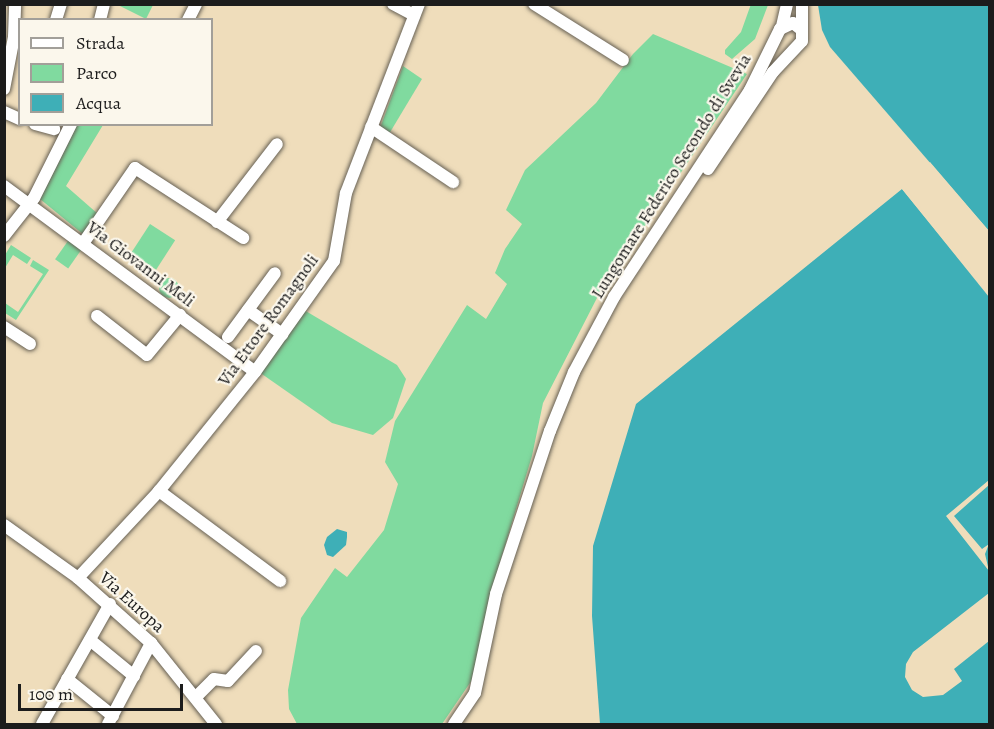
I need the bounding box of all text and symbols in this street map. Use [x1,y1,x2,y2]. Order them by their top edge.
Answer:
legend [18,18,213,126]
text: Strada [76,31,125,55]
street label: Lungomare Federico Secondo di Svevia [586,49,756,303]
text: Parco [76,61,117,85]
text: Acqua [76,91,121,115]
street label: Via Giovanni Meli [83,216,199,312]
street label: Via Ettore Romagnoli [213,250,323,390]
street label: Via Europa [95,567,169,637]
scale bar [21,672,186,710]
text: 100 m [29,682,73,706]

